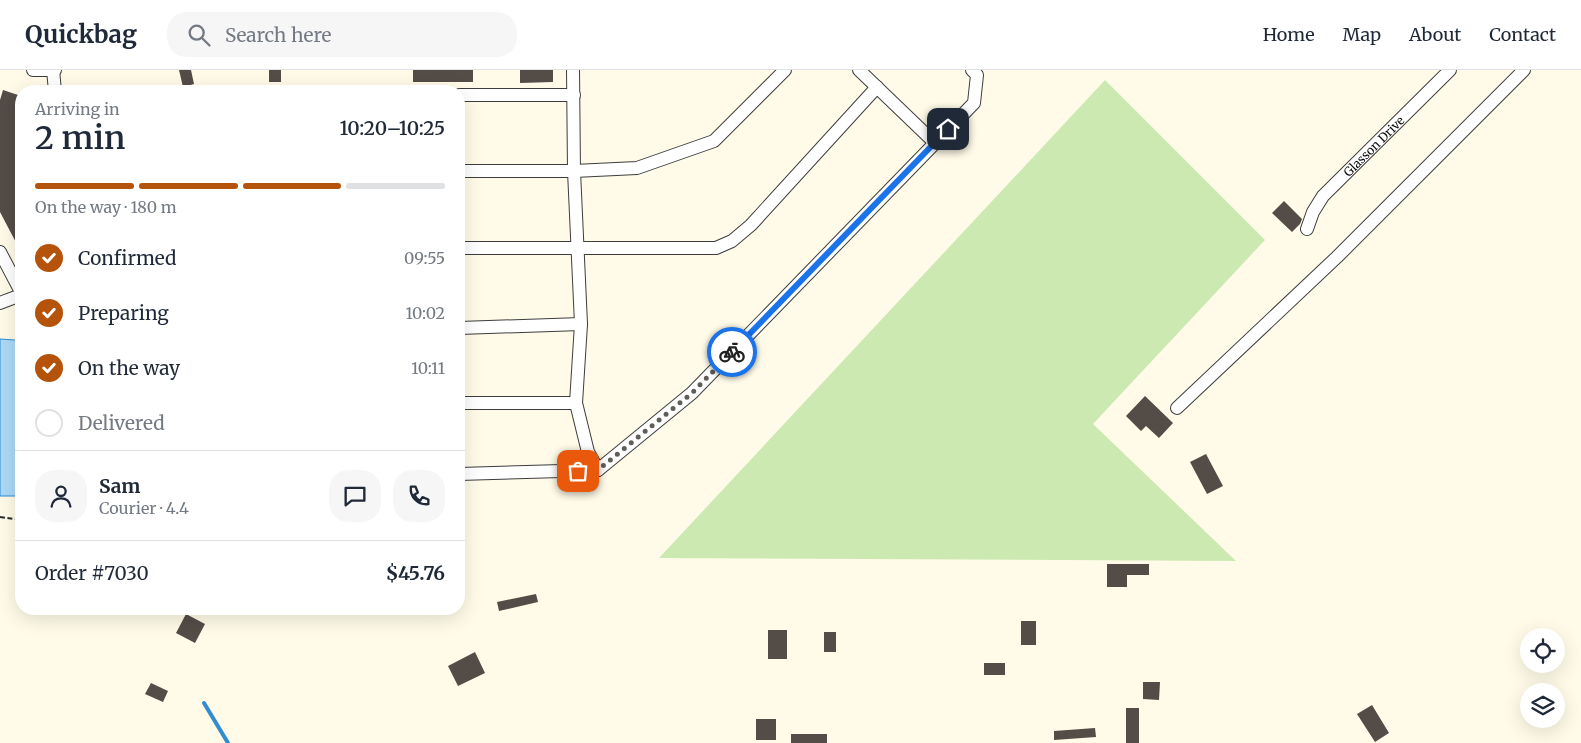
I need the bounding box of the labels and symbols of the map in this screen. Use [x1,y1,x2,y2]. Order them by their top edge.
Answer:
pin [927,108,969,150]
street label: Glasson Drive [1340,113,1407,179]
courier [707,327,757,377]
pin [557,450,599,492]

